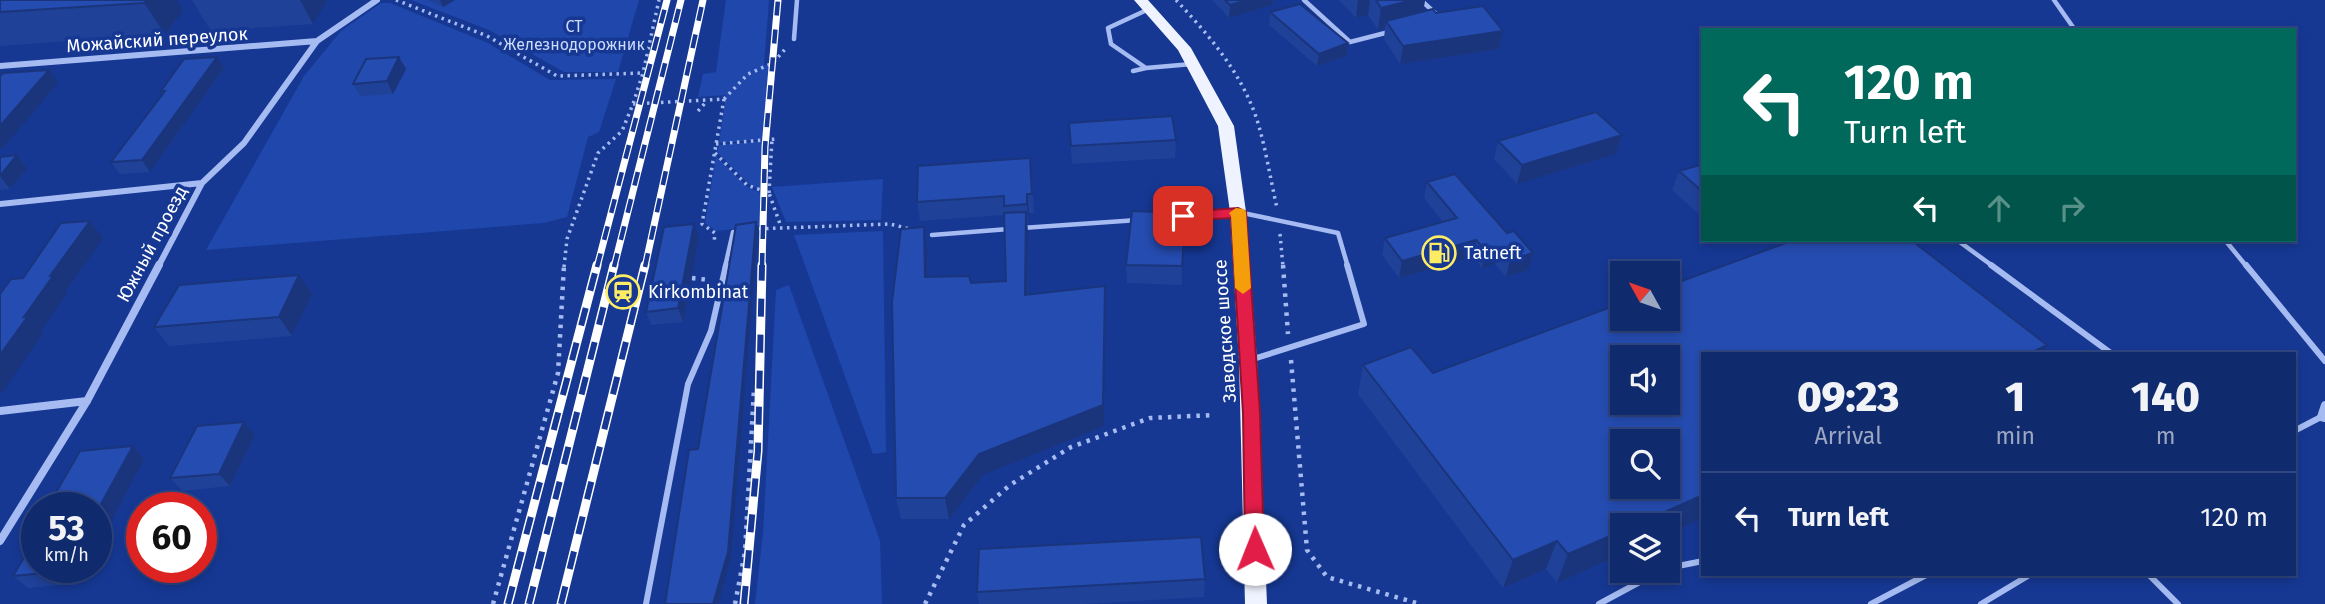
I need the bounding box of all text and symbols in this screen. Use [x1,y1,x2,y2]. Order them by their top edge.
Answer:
park label: СТ Железнодорожник [503,17,645,54]
street label: Можайский переулок [66,23,249,57]
text: 120 m [1844,53,1974,112]
icon: left [1729,56,1820,147]
text: Turn left [1844,113,1966,151]
street label: Южный проезд [112,182,192,306]
pin [1153,186,1213,246]
icon: left [1907,189,1945,227]
icon: ahead [1980,189,2018,227]
icon: right [2053,189,2091,227]
icon: arrive [1164,197,1202,235]
fuel station icon: Tatneft [1420,234,1458,272]
place label: Tatneft [1464,242,1522,264]
street label: Заводское шоссе [1209,259,1241,403]
north arrow [1610,261,1680,331]
map controls [1610,261,1680,583]
station icon: Kirkombinat [604,273,642,311]
place label: Kirkombinat [648,281,749,303]
button: sound [1610,345,1680,415]
text: 09:23 [1797,372,1899,422]
text: 1 [2005,372,2025,422]
text: 140 [2131,372,2200,422]
text: Arrival [1815,422,1882,450]
text: min [1995,422,2035,450]
text: m [2156,422,2175,450]
button: search [1610,429,1680,499]
speed limit sign: 60 [126,492,217,583]
icon: left [1729,499,1767,537]
text: Turn left [1788,502,1889,533]
text: 120 m [2200,502,2268,533]
text: 53 [48,507,85,549]
position arrow [1218,512,1292,586]
button: layers [1610,513,1680,583]
text: km/h [44,544,89,566]

